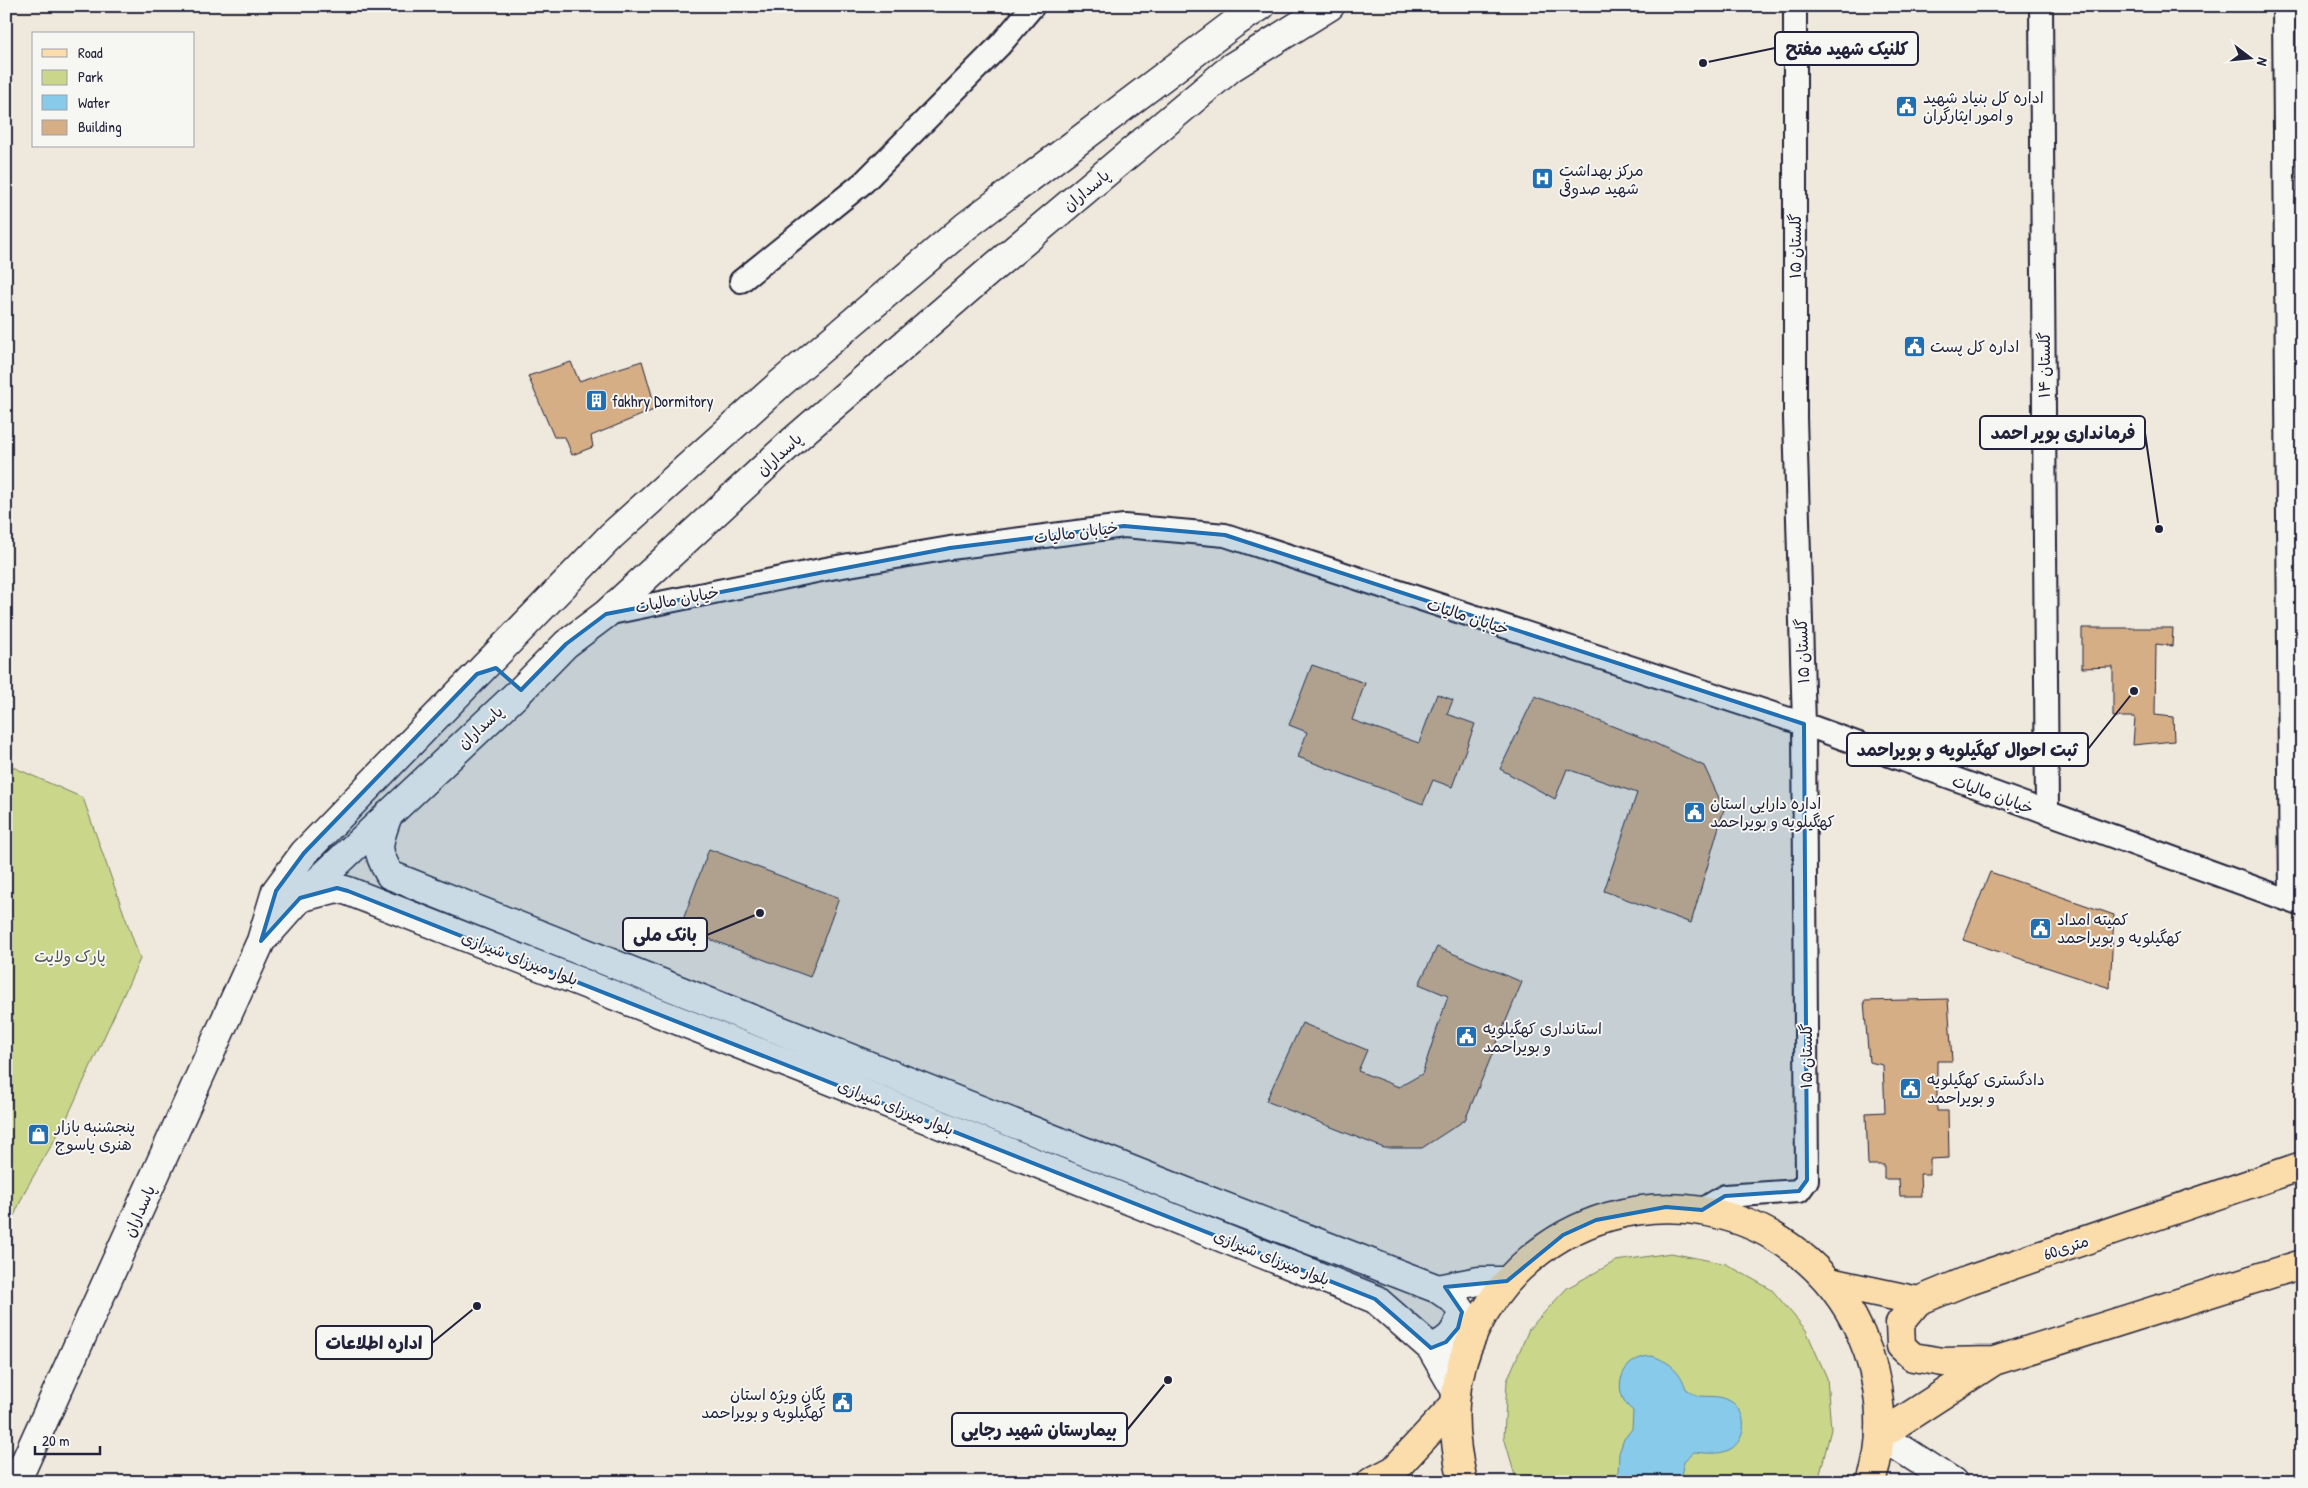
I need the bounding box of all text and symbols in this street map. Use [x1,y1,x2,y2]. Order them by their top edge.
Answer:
legend [32,32,195,148]
callout: کلنیک شهید مفتح [1775,32,1918,65]
north arrow [2226,32,2276,82]
text: کلنیک شهید مفتح [1786,36,1908,61]
text: Road [78,42,103,63]
text: N [2253,56,2273,68]
text: Park [78,66,103,87]
place label: اداره کل بنیاد شهید و امور ایثارگران [1923,86,2044,126]
text: Water [78,92,110,113]
public building icon: اداره کل بنیاد شهید و امور ایثارگران [1895,94,1919,118]
text: Building [78,116,122,137]
place label: مرکز بهداشت شهید صدوقی [1559,159,1643,199]
street label: پاسداران [1058,164,1114,216]
hospital icon: مرکز بهداشت شهید صدوقی [1531,167,1555,191]
street label: گلستان ۱۵ [1784,213,1806,279]
street label: گلستان ۱۴ [2033,332,2055,398]
public building icon: اداره کل پست [1902,334,1926,358]
place label: اداره کل پست [1930,335,2019,357]
building icon: fakhry Dormitory [584,389,608,413]
place label: fakhry Dormitory [612,390,714,412]
callout: فرمانداری بویر احمد [1980,416,2145,449]
text: فرمانداری بویر احمد [1991,420,2135,445]
street label: پاسداران [751,428,807,480]
street label: خیابان مالیات [1033,516,1119,548]
street label: خیابان مالیات [633,580,721,618]
street label: خیابان مالیات [1424,592,1512,640]
street label: گلستان ۱۵ [1790,618,1814,684]
street label: پاسداران [453,700,507,754]
callout: ثبت احوال کهگیلویه و بویراحمد [1847,733,2088,766]
text: ثبت احوال کهگیلویه و بویراحمد [1857,737,2079,762]
street label: خیابان مالیات [1949,769,2037,819]
place label: اداره دارایی استان کهگیلویه و بویراحمد [1710,792,1835,832]
public building icon: اداره دارایی استان کهگیلویه و بویراحمد [1682,800,1706,824]
place label: کمیته امداد کهگیلویه و بویراحمد [2057,908,2182,948]
public building icon: کمیته امداد کهگیلویه و بویراحمد [2029,916,2053,940]
callout: بانک ملی [623,918,707,951]
text: بانک ملی [633,922,697,947]
street label: بلوار میرزای شیرازی [458,926,582,990]
park label: پارک ولایت [34,945,106,967]
place label: استانداری کهگیلویه و بویراحمد [1483,1017,1602,1057]
street label: گلستان ۱۵ [1795,1023,1817,1089]
public building icon: استانداری کهگیلویه و بویراحمد [1455,1025,1479,1049]
place label: دادگستری کهگیلویه و بویراحمد [1927,1068,2045,1108]
street label: بلوار میرزای شیرازی [835,1074,957,1140]
public building icon: دادگستری کهگیلویه و بویراحمد [1899,1076,1923,1100]
place label: پنجشنبه بازار هنری یاسوج [53,1115,135,1155]
shop icon: پنجشنبه بازار هنری یاسوج [27,1123,51,1147]
street label: پاسداران [118,1182,160,1240]
street label: بلوار میرزای شیرازی [1211,1224,1333,1290]
street label: 60متری [2040,1229,2092,1265]
callout: اداره اطلاعات [316,1326,432,1359]
text: اداره اطلاعات [326,1330,422,1355]
place label: یگان ویژه استان کهگیلویه و بویراحمد [701,1383,826,1423]
public building icon: یگان ویژه استان کهگیلویه و بویراحمد [830,1391,854,1415]
callout: بیمارستان شهید رجایی [952,1413,1127,1446]
text: بیمارستان شهید رجایی [961,1417,1117,1442]
scale bar [35,1423,100,1455]
text: 20 m [42,1430,69,1451]

